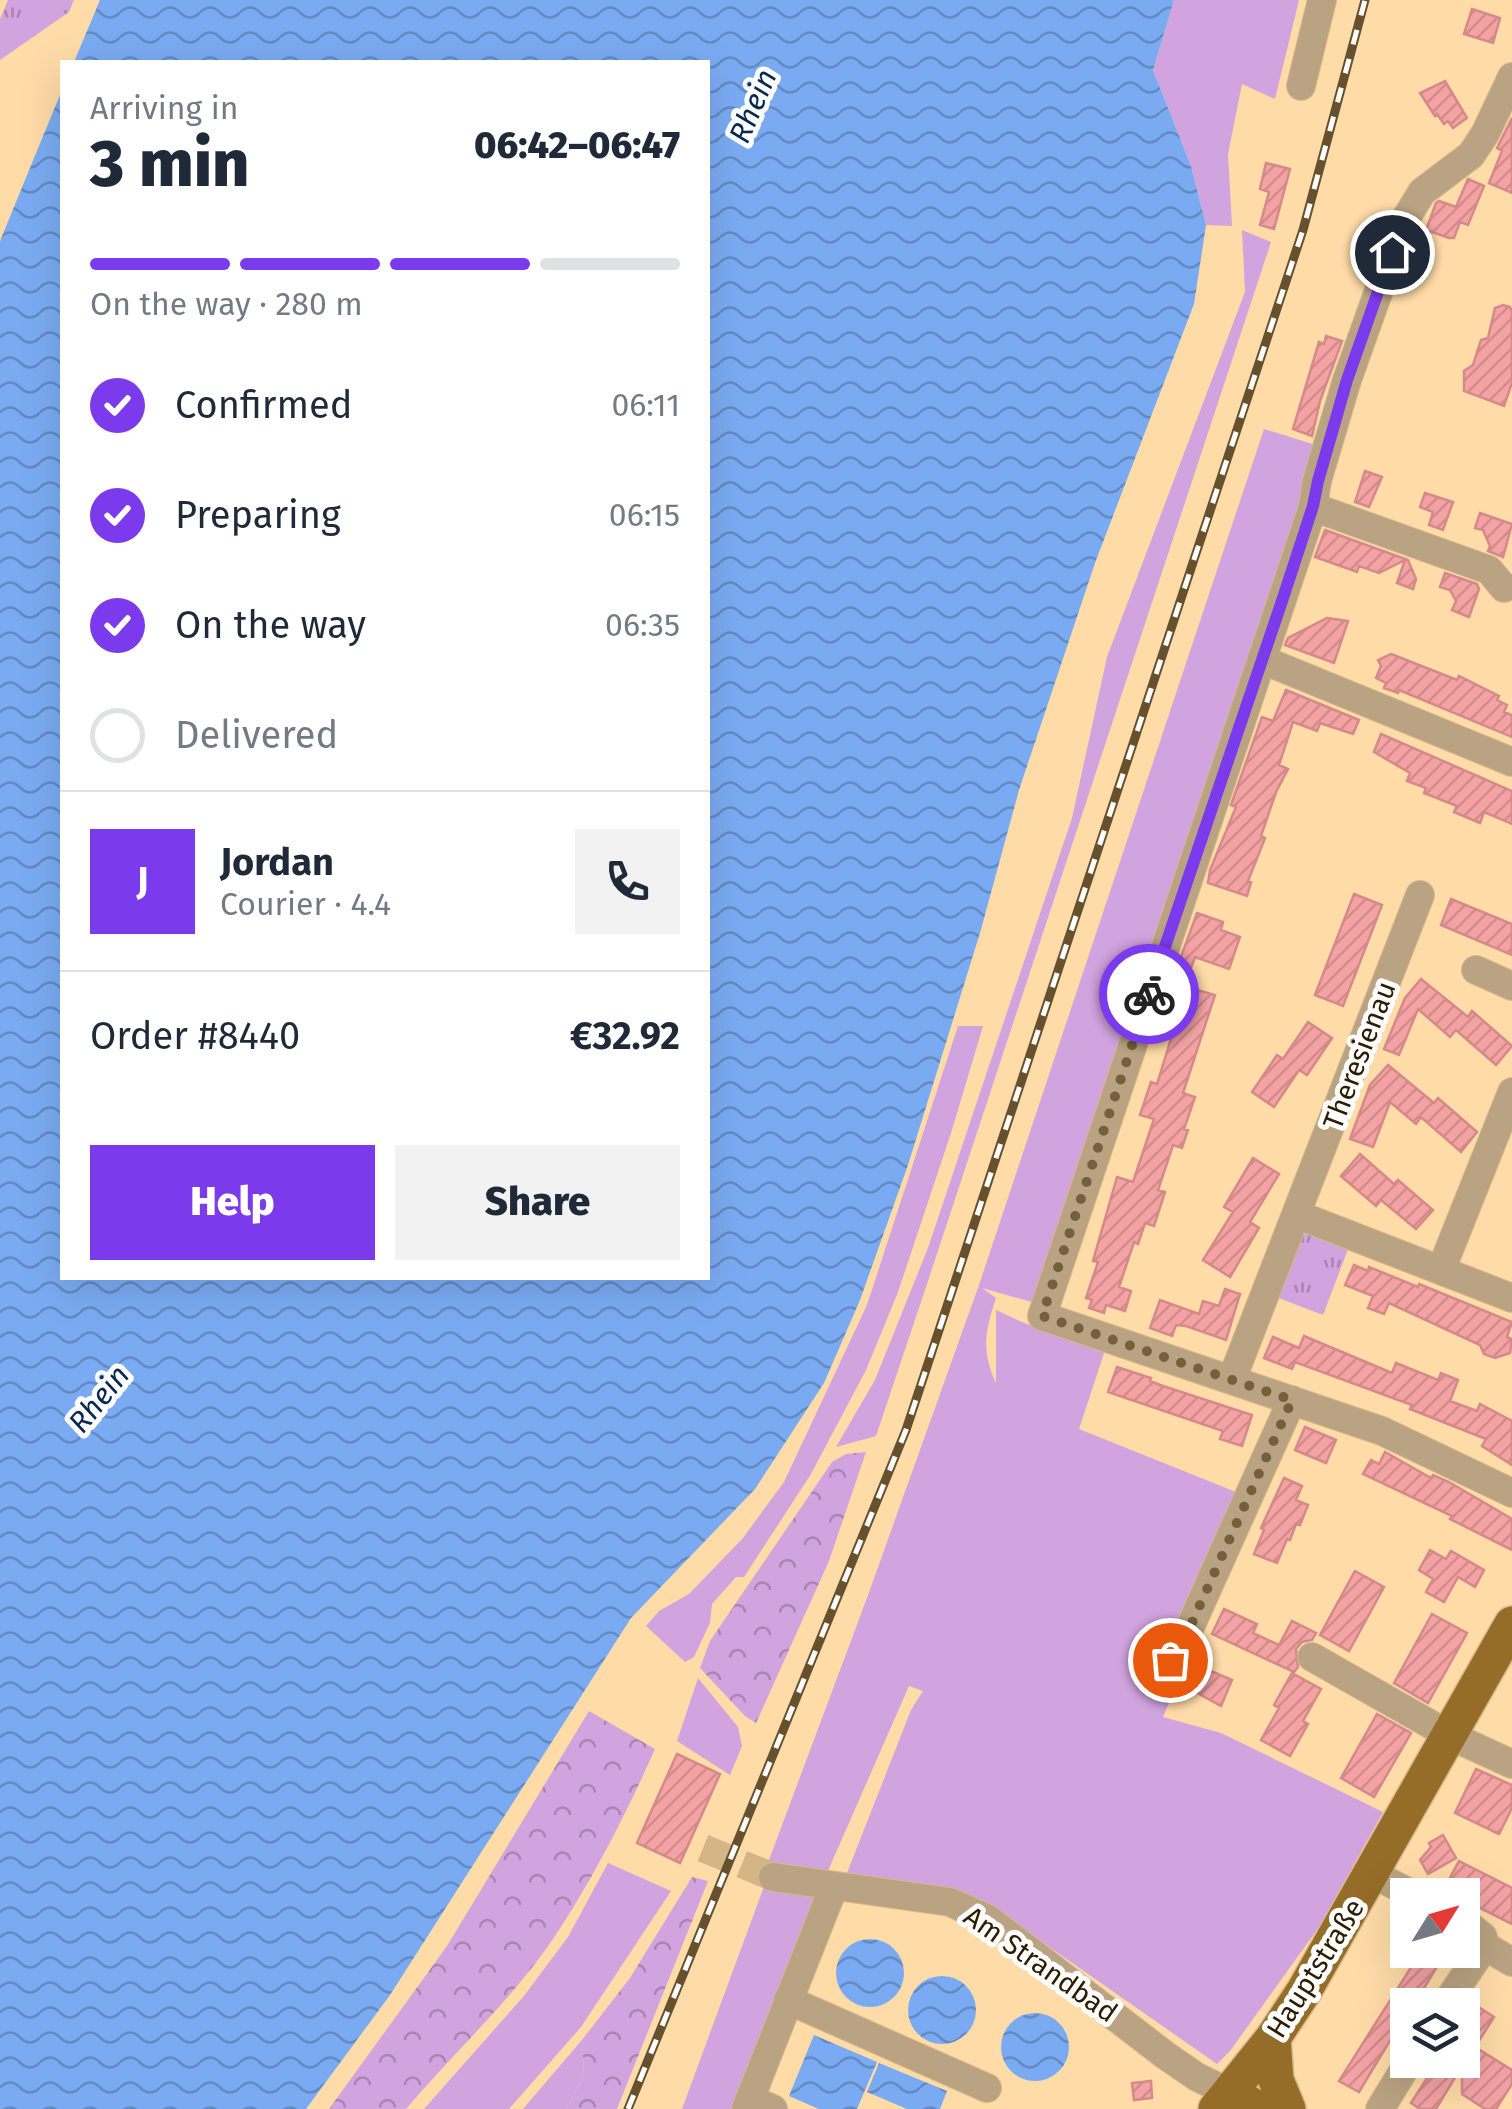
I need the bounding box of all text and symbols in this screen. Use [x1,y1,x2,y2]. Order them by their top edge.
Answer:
water label: Rhein [721,64,785,148]
text: Arriving in [90,89,238,127]
text: 06:42–06:47 [474,122,680,168]
text: 3 min [90,125,249,203]
pin [1350,210,1435,295]
icon: home [1365,225,1420,280]
text: On the way · 280 m [90,285,363,323]
icon: check [90,378,145,433]
text: Confirmed [175,382,353,428]
text: 06:11 [611,386,680,424]
icon: check [90,488,145,543]
text: Preparing [175,492,341,538]
text: 06:15 [609,496,680,534]
icon: check [90,598,145,653]
text: On the way [175,602,366,648]
text: 06:35 [605,606,680,644]
text: Delivered [175,712,338,758]
button: phone [575,829,680,934]
text: Jordan [220,839,334,885]
text: J [136,858,149,904]
text: Courier · 4.4 [220,885,391,923]
courier [1099,944,1199,1044]
icon: bike [1122,967,1177,1022]
street label: Theresienau [1316,977,1403,1134]
text: Order #8440 [90,1013,300,1059]
text: €32.92 [570,1013,680,1059]
button: Help [90,1145,375,1260]
button: Share [395,1145,680,1260]
water label: Rhein [61,1358,137,1440]
pin [1128,1618,1213,1703]
icon: bag [1143,1633,1198,1688]
north arrow [1390,1878,1480,1968]
map controls [1390,1878,1480,2078]
street label: Hauptstraße [1260,1893,1371,2044]
street label: Am Strandbad [958,1899,1124,2029]
button: layers [1390,1988,1480,2078]

